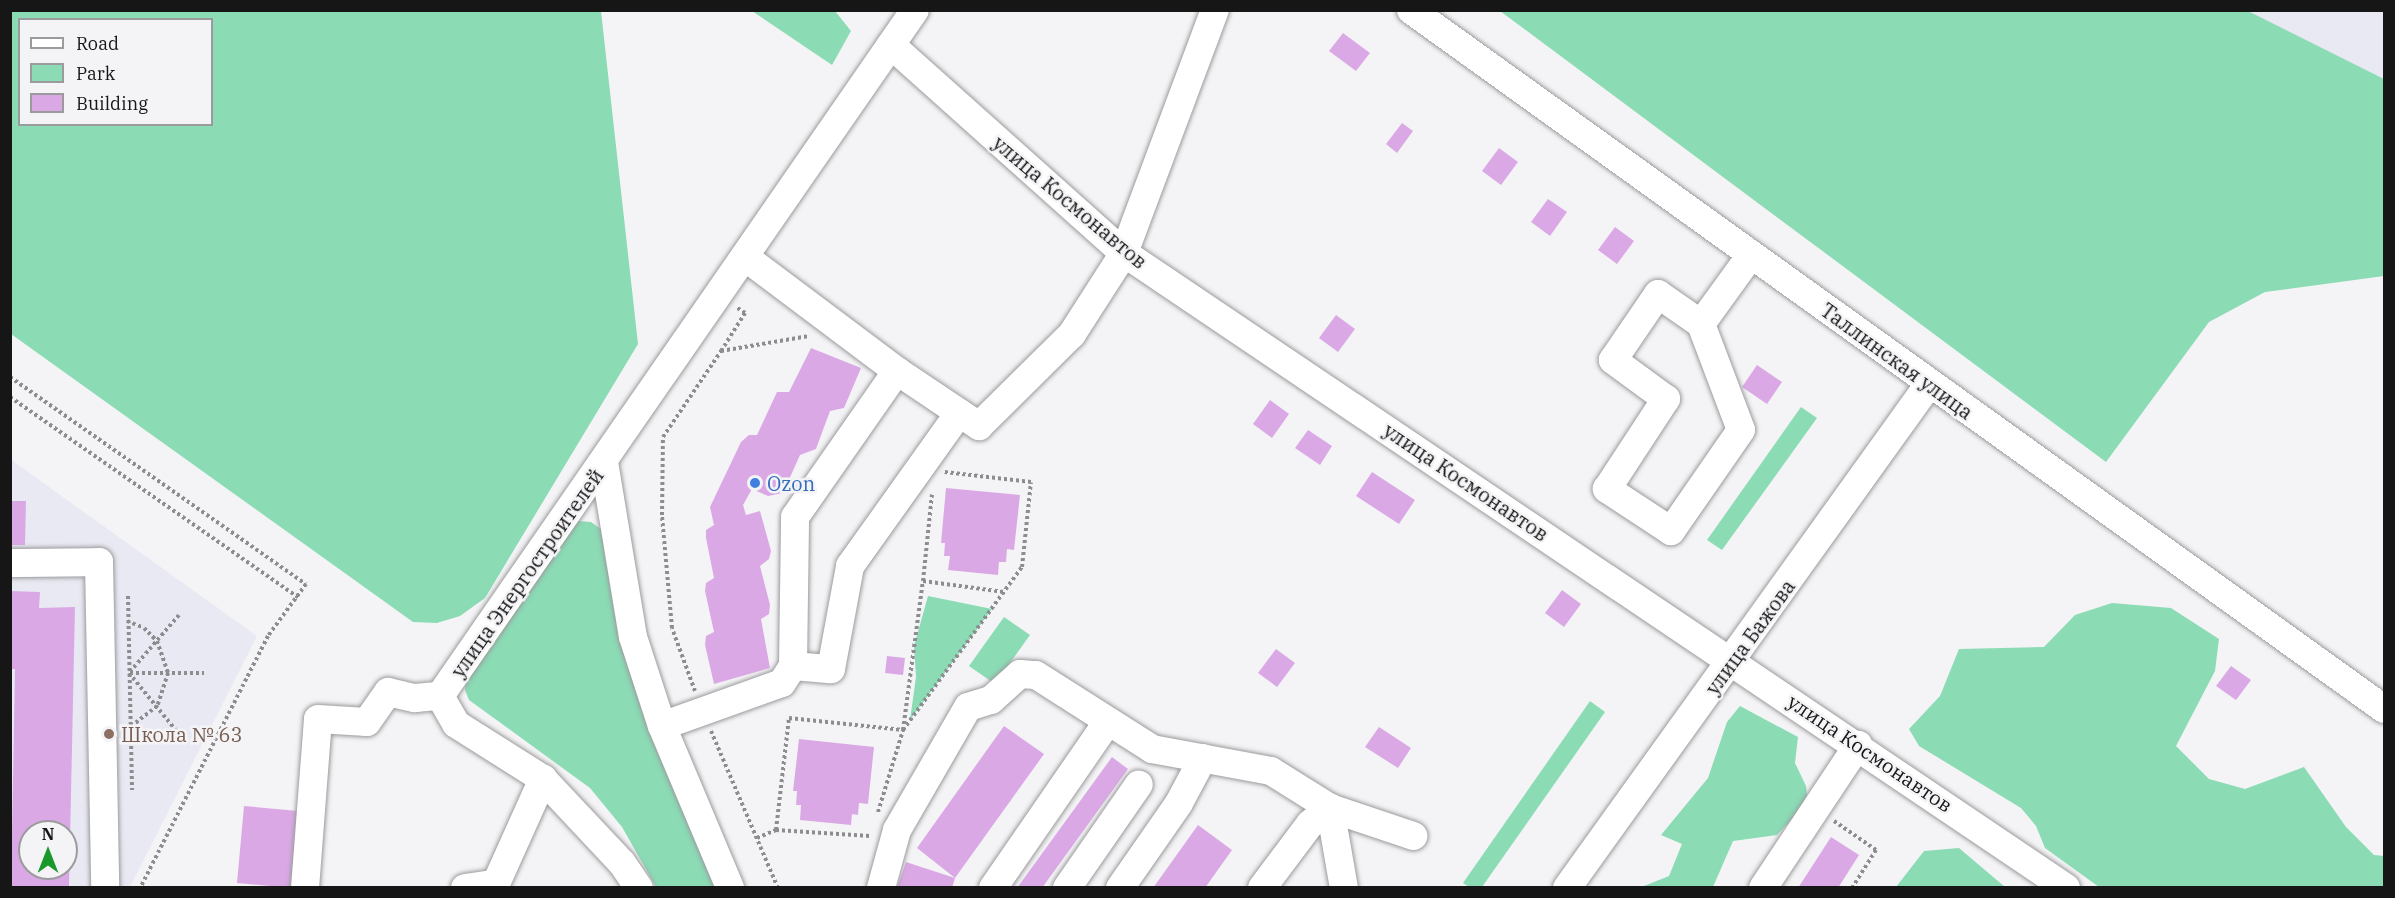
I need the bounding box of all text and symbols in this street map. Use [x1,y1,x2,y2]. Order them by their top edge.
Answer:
legend [18,18,213,126]
text: Road [76,32,119,55]
text: Park [76,62,115,85]
text: Building [76,92,148,115]
street label: улица Космонавтов [988,131,1152,273]
street label: Таллинская улица [1816,298,1978,424]
street label: улица Космонавтов [1379,418,1553,546]
street label: улица Энергостроителей [446,464,608,682]
place label: Ozon [767,471,815,495]
marker: Ozon [748,476,762,490]
street label: улица Бажова [1700,575,1800,699]
street label: улица Космонавтов [1783,689,1957,817]
place label: Школа № 63 [121,722,242,746]
marker: Школа № 63 [102,727,116,741]
north arrow [18,820,78,880]
text: N [42,824,54,844]

